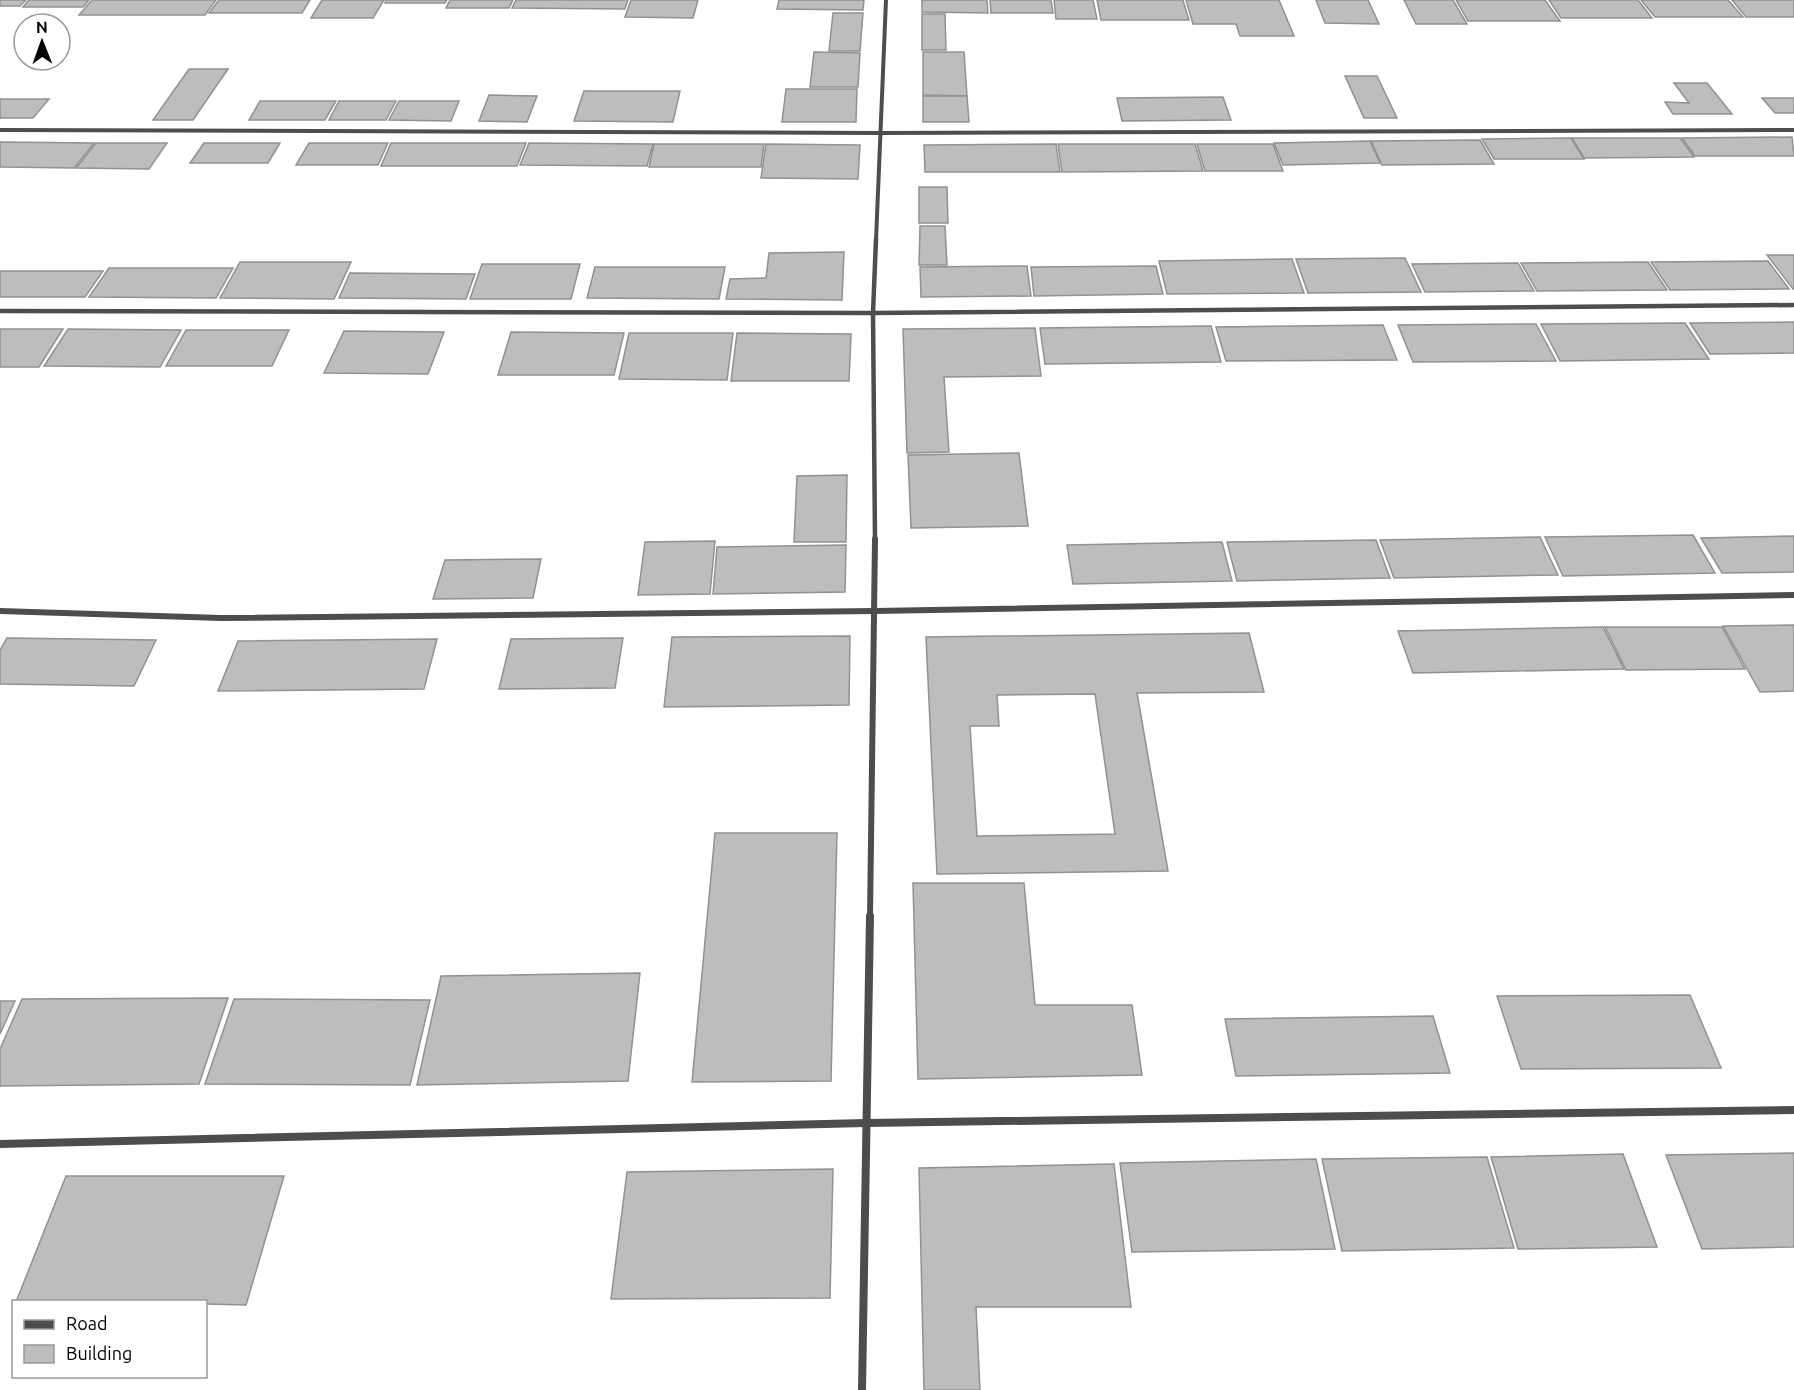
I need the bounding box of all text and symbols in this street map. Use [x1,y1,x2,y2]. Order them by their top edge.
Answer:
north arrow [12,12,72,72]
text: N [36,18,48,36]
legend [12,1300,207,1378]
text: Road [66,1313,108,1333]
text: Building [66,1343,132,1363]

